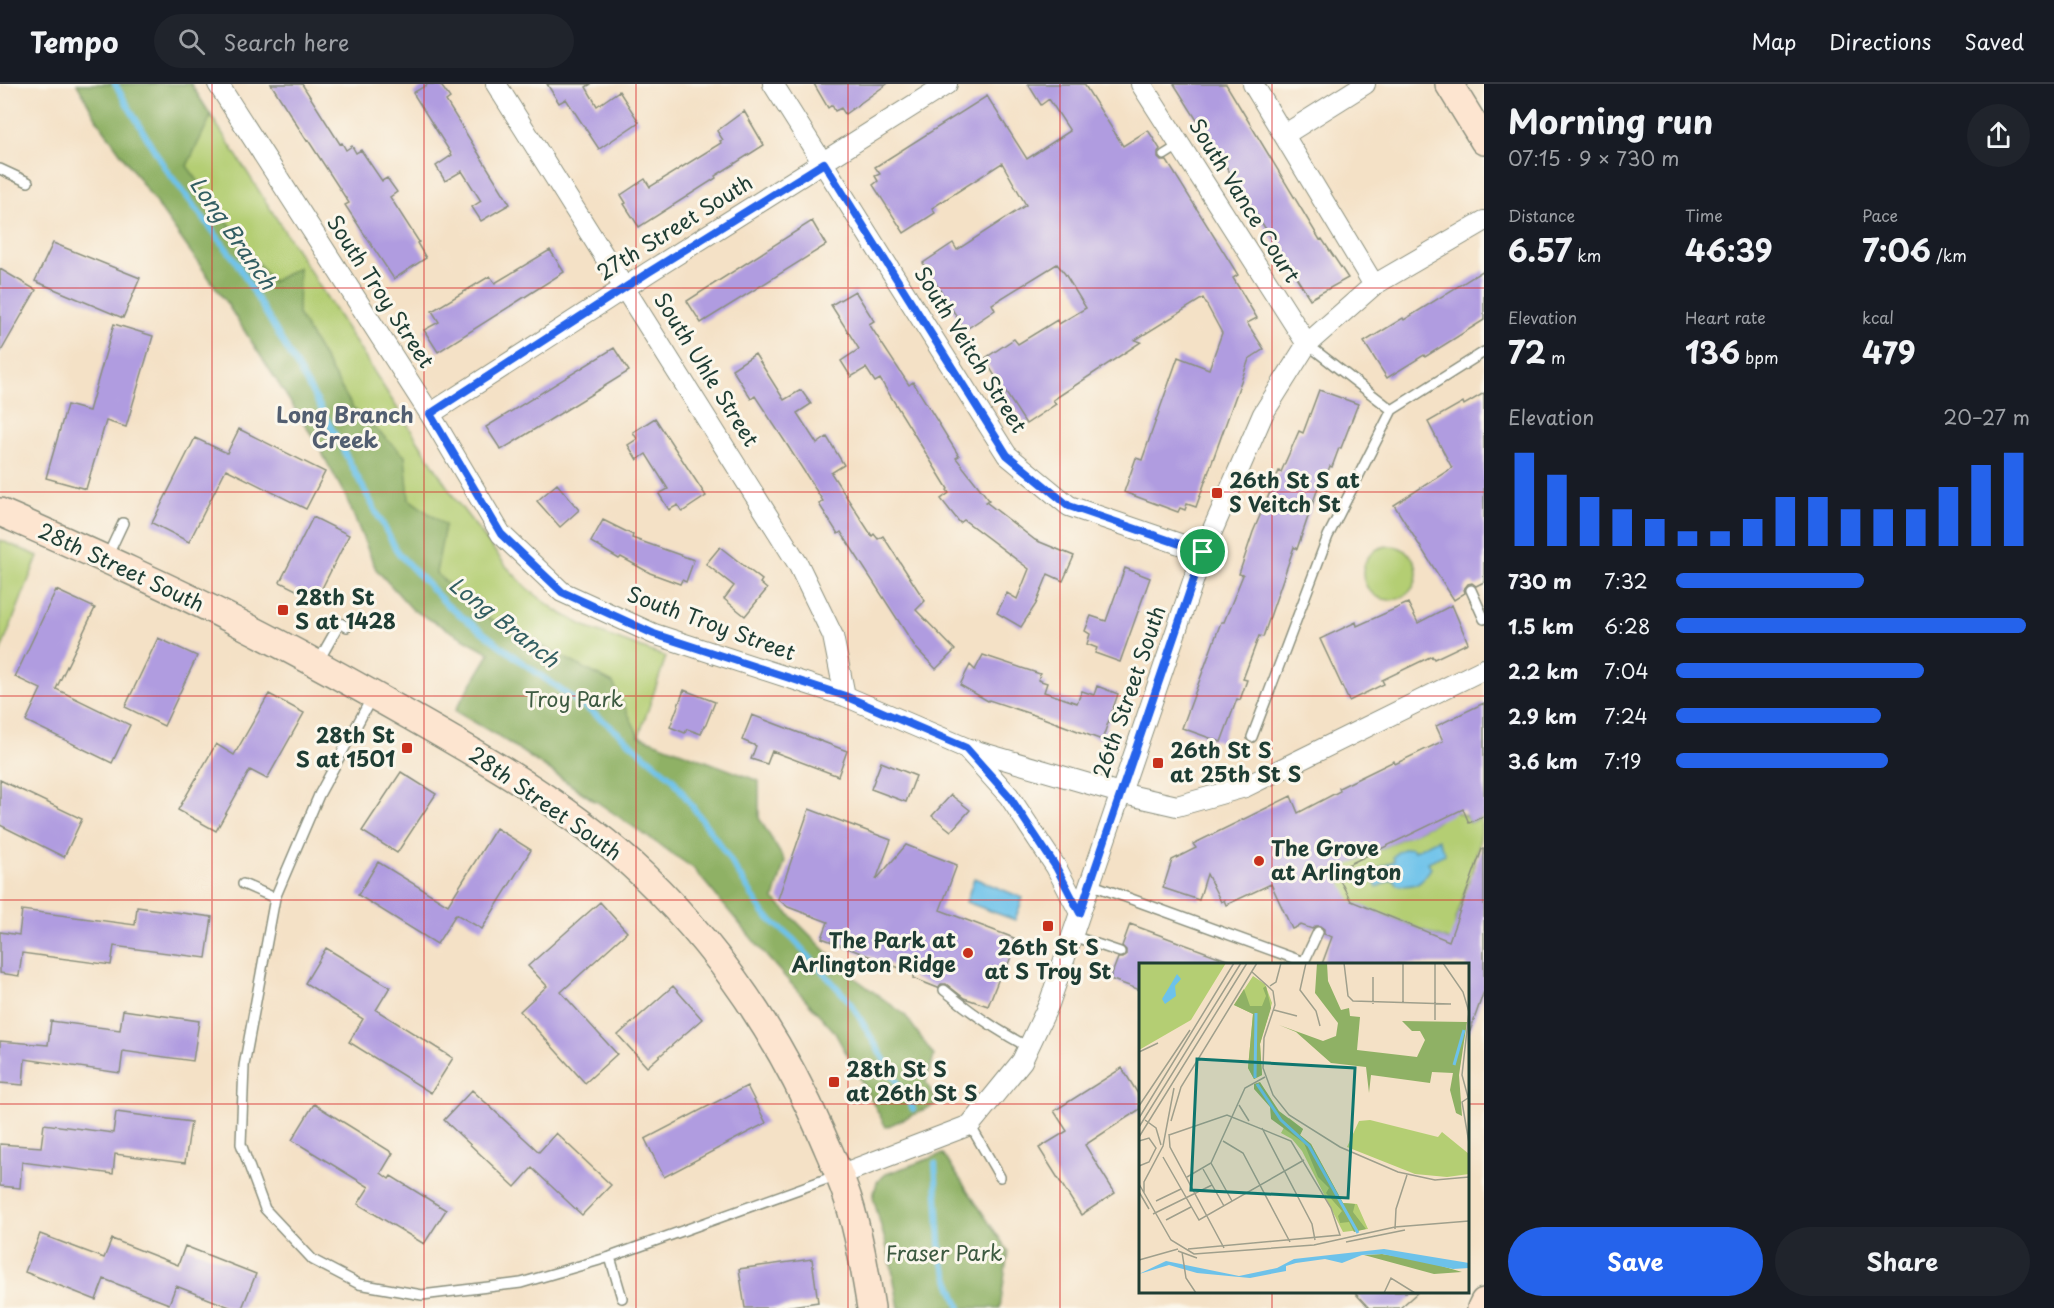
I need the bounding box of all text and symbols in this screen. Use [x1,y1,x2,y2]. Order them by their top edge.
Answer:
search box [154,14,574,68]
text: Tempo [30,20,118,63]
icon: search [175,25,208,58]
text: Search here [223,25,349,58]
text: Map [1751,25,1796,57]
text: Directions [1829,25,1931,57]
text: Saved [1964,25,2024,57]
text: Morning run [1508,95,1713,145]
button: share [1967,104,2030,167]
street label: South Vance Court [1182,112,1309,288]
text: 07:15 · 9 × 730 m [1508,143,1679,173]
street label: 27th Street South [590,166,758,287]
water label: Long Branch [183,169,286,296]
text: Distance [1508,203,1575,227]
text: Time [1685,203,1723,227]
text: Pace [1862,203,1898,227]
street label: South Troy Street [320,208,443,374]
text: 6.57 [1508,227,1572,272]
text: 46:39 [1685,227,1773,272]
text: 7:06 [1862,227,1931,272]
text: km [1572,243,1601,267]
text: /km [1931,243,1967,267]
street label: South Veitch Street [907,259,1036,439]
street label: South Uhle Street [647,286,768,452]
text: Elevation [1508,305,1577,329]
text: Heart rate [1685,305,1766,329]
text: kcal [1862,305,1894,329]
text: 72 [1508,329,1546,374]
text: 136 [1685,329,1740,374]
text: 479 [1862,329,1916,374]
text: m [1546,345,1566,369]
text: bpm [1740,345,1778,369]
district label: Long Branch Creek [276,397,414,455]
text: Elevation [1508,402,1594,432]
text: 20–27 m [1943,402,2030,432]
place label: 26th St S at S Veitch St [1229,463,1360,519]
marker: 26th St S at S Veitch St [1210,486,1224,500]
street label: 28th Street South [33,514,210,619]
pin [1177,526,1228,577]
icon: arrive [1186,535,1219,568]
text: 730 m [1508,566,1572,596]
text: 7:32 [1604,566,1648,596]
water label: Long Branch [443,567,568,675]
street label: South Troy Street [623,577,800,667]
place label: 28th St S at 1428 [295,580,396,636]
street label: 26th Street South [1084,601,1173,782]
marker: 28th St S at 1428 [276,603,290,617]
text: 1.5 km [1508,611,1574,641]
text: 6:28 [1604,611,1650,641]
text: 2.2 km [1508,656,1578,686]
text: 7:04 [1604,656,1649,686]
park label: Troy Park [525,682,624,714]
text: 2.9 km [1508,701,1577,731]
text: 7:24 [1604,701,1648,731]
place label: 28th St S at 1501 [296,718,395,774]
place label: 26th St S at 25th St S [1170,733,1301,789]
street label: 28th Street South [463,738,629,867]
marker: 28th St S at 1501 [400,741,414,755]
text: 3.6 km [1508,746,1578,776]
text: 7:19 [1604,746,1641,776]
marker: 26th St S at 25th St S [1151,756,1165,770]
place label: The Grove at Arlington [1271,831,1402,887]
marker: The Grove at Arlington [1252,854,1266,868]
marker: 26th St S at S Troy St [1041,919,1055,933]
place label: The Park at Arlington Ridge [792,923,956,979]
place label: 26th St S at S Troy St [985,930,1112,986]
marker: The Park at Arlington Ridge [961,946,975,960]
inset map [1139,963,1469,1293]
place label: 28th St S at 26th St S [846,1052,977,1108]
marker: 28th St S at 26th St S [827,1075,841,1089]
button: Save [1508,1227,1763,1296]
button: Share [1775,1227,2030,1296]
park label: Fraser Park [885,1236,1003,1268]

